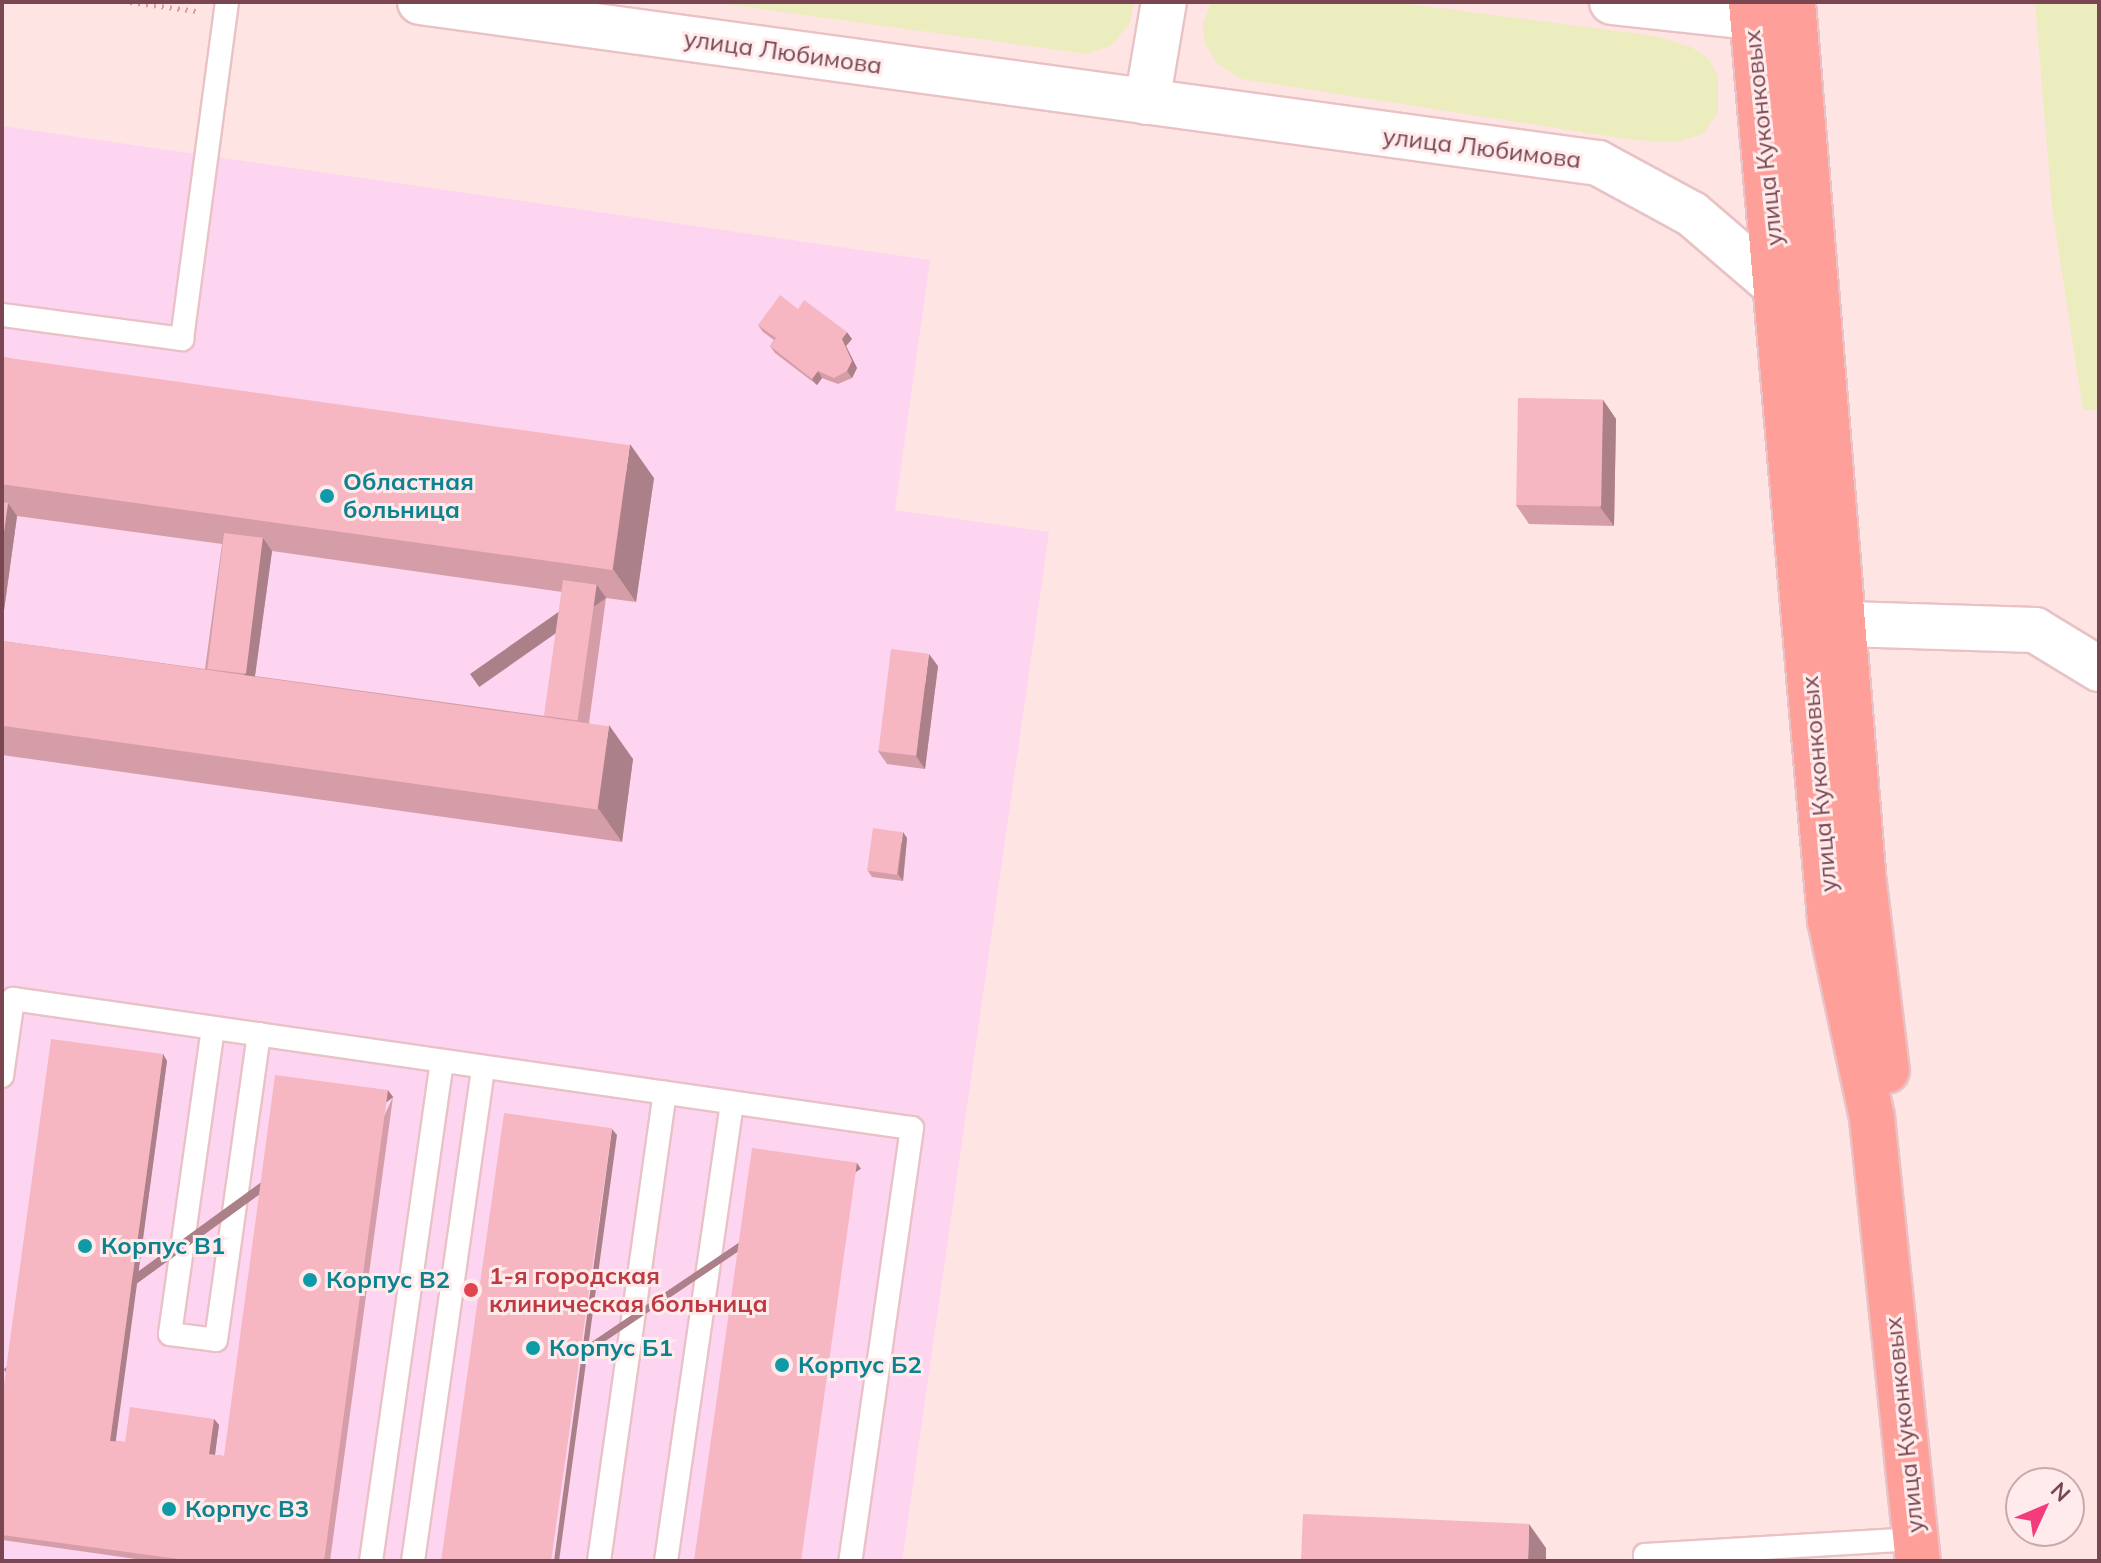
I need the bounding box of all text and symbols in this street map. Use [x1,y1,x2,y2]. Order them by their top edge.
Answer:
street label: улица Любимова [682,24,884,80]
street label: улица Куконковых [1737,29,1789,247]
street label: улица Любимова [1381,122,1583,174]
place label: Областная больница [343,468,474,524]
marker: Областная больница [318,487,336,505]
street label: улица Куконковых [1795,675,1843,893]
place label: Корпус В1 [101,1232,225,1260]
marker: Корпус В1 [76,1237,94,1255]
place label: 1-я городская клиническая больница [489,1262,768,1318]
place label: Корпус В2 [326,1266,450,1294]
marker: Корпус В2 [301,1271,319,1289]
marker: 1-я городская клиническая больница [460,1279,482,1301]
street label: улица Куконковых [1878,1316,1930,1534]
place label: Корпус Б1 [549,1334,673,1362]
marker: Корпус Б1 [524,1339,542,1357]
place label: Корпус Б2 [798,1351,922,1379]
marker: Корпус Б2 [773,1356,791,1374]
north arrow [2005,1467,2085,1547]
text: N [2045,1476,2077,1507]
place label: Корпус В3 [185,1495,309,1523]
marker: Корпус В3 [160,1500,178,1518]

